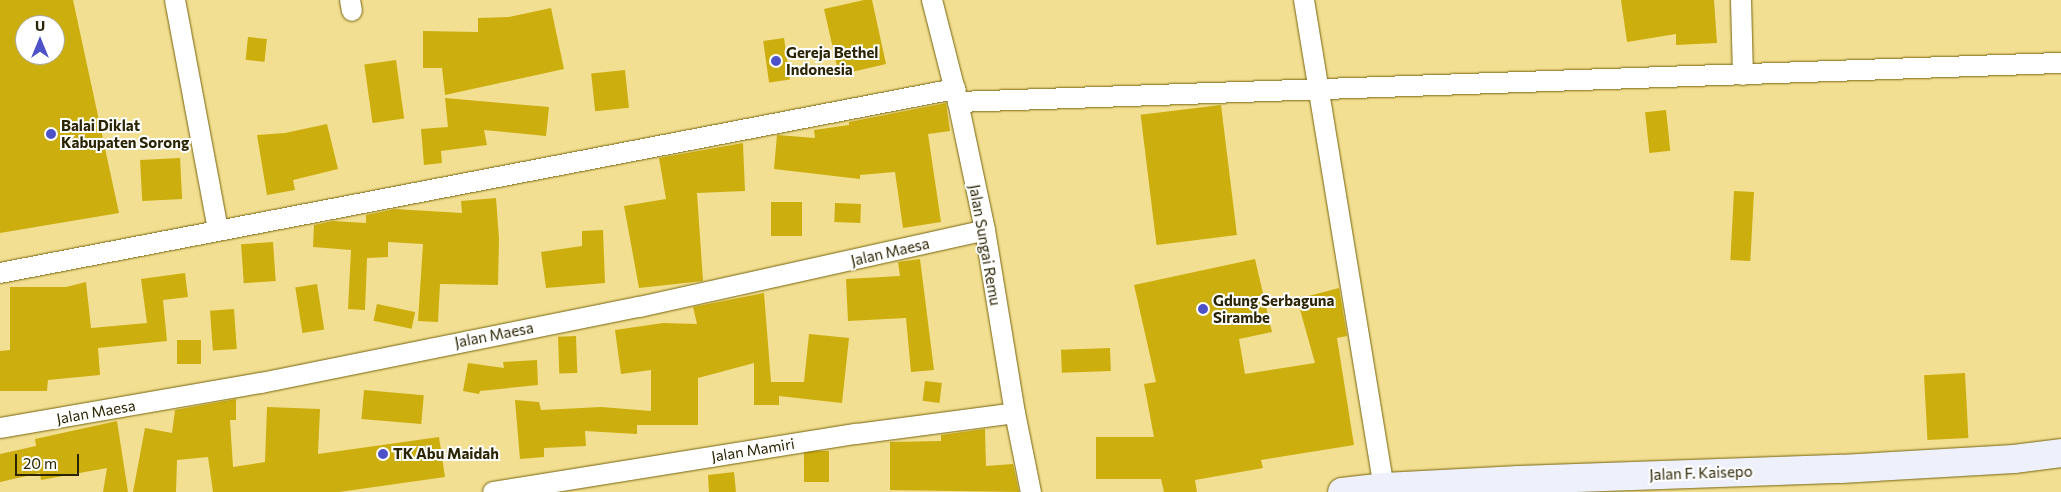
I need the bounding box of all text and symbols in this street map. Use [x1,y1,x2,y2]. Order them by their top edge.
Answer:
north arrow [15,15,65,65]
text: U [35,17,45,34]
place label: Gereja Bethel Indonesia [786,43,878,78]
marker: Gereja Bethel Indonesia [770,55,782,67]
place label: Balai Diklat Kabupaten Sorong [61,116,189,151]
marker: Balai Diklat Kabupaten Sorong [45,128,57,140]
street label: Jalan Sungai Remu [965,183,1005,307]
street label: Jalan Maesa [849,234,931,270]
place label: Gdung Serbaguna Sirambe [1213,291,1334,326]
marker: Gdung Serbaguna Sirambe [1197,303,1209,315]
street label: Jalan Maesa [453,319,535,351]
street label: Jalan Maesa [55,396,137,428]
street label: Jalan Mamiri [710,435,796,465]
scale bar [18,444,81,476]
place label: TK Abu Maidah [393,445,499,463]
marker: TK Abu Maidah [377,448,389,460]
text: 20 m [23,454,57,472]
street label: Jalan F. Kaisepo [1649,462,1753,484]

